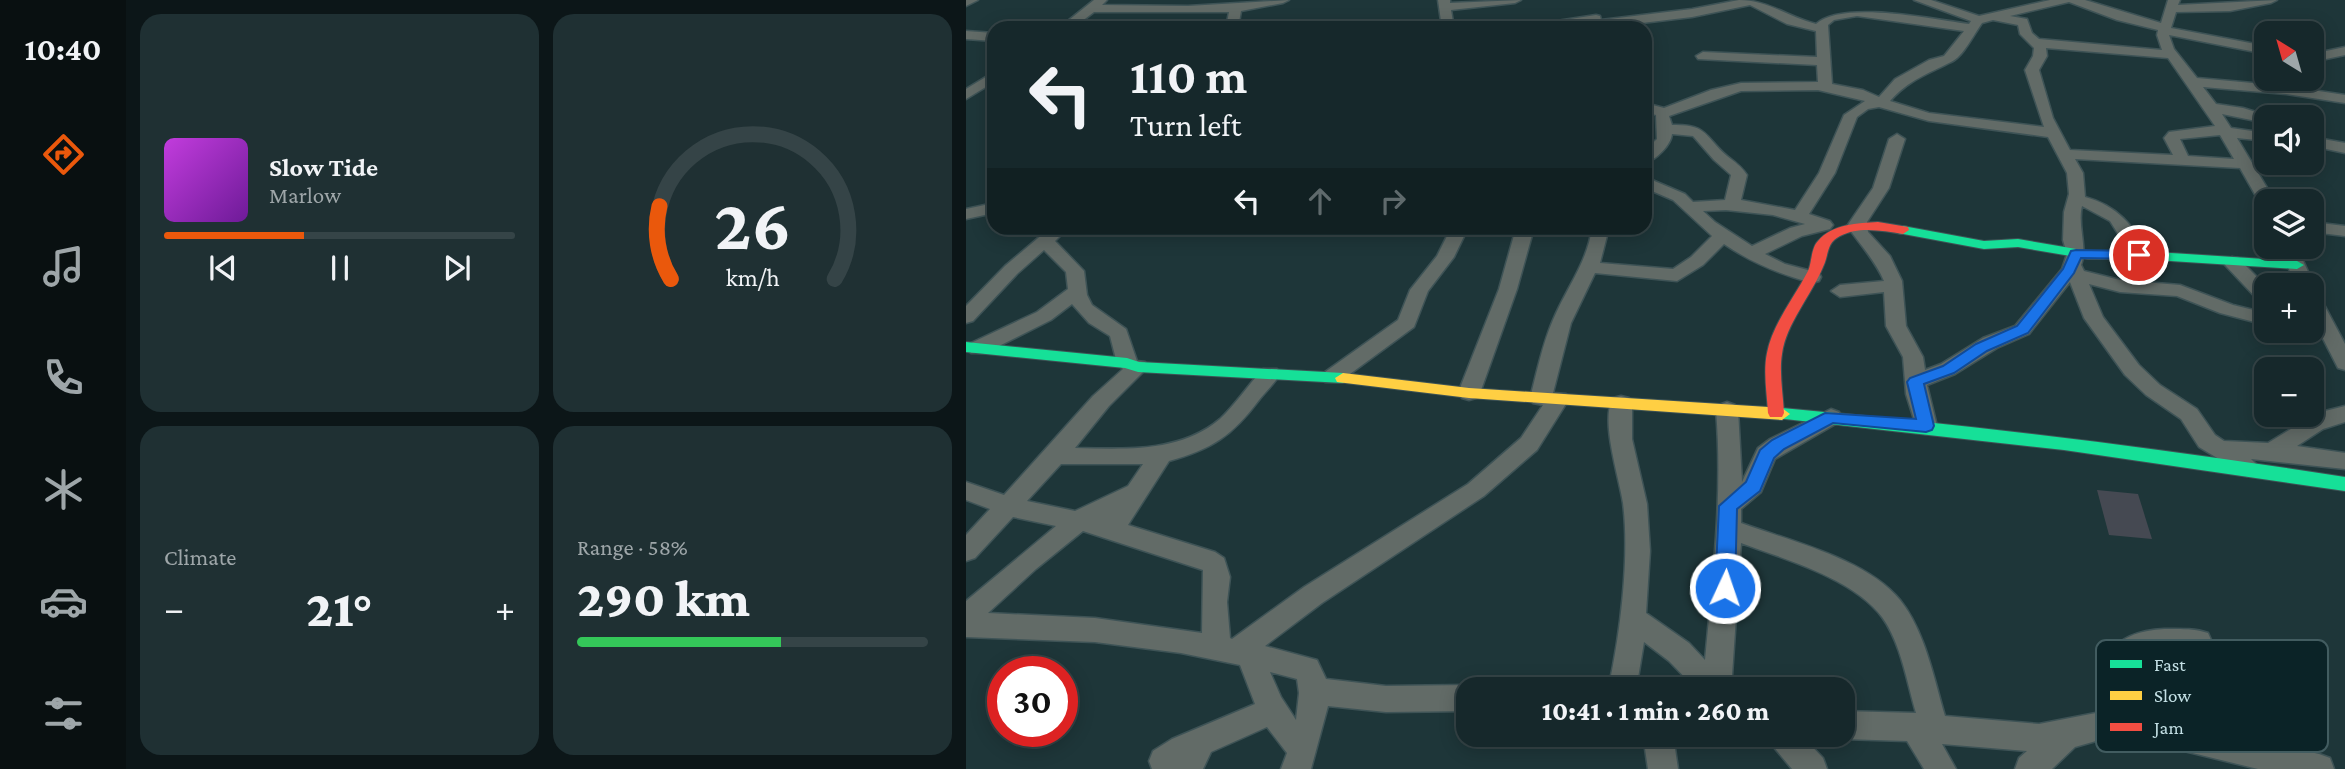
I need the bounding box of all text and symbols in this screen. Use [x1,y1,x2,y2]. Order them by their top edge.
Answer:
north arrow [2254,21,2324,91]
map controls [2254,21,2324,427]
text: 10:40 [25,31,102,67]
icon: left [1015,49,1106,140]
text: 110 m [1130,49,1247,104]
button: sound [2254,105,2324,175]
text: Turn left [1130,107,1241,143]
icon: directions [39,130,88,179]
text: Slow Tide [269,153,378,182]
text: Marlow [269,182,341,208]
icon: left [1228,182,1266,220]
icon: ahead [1301,182,1339,220]
icon: right [1374,182,1412,220]
text: 26 [714,184,791,265]
button: layers [2254,189,2324,259]
pin [2109,225,2169,285]
icon: arrive [2120,236,2158,274]
icon: music [39,242,88,291]
icon: previous [204,249,242,287]
icon: pause [321,249,359,287]
icon: next [438,249,476,287]
text: km/h [726,264,779,291]
button: + [2254,273,2324,343]
icon: phone [39,353,88,402]
button: − [2254,357,2324,427]
icon: climate [39,465,88,514]
text: Range · 58% [577,534,688,560]
text: Climate [164,544,236,570]
position arrow [1688,551,1762,625]
text: 290 km [577,569,750,627]
icon: car [39,577,88,626]
text: 21° [306,579,373,637]
text: − [164,587,184,629]
text: + [495,587,515,629]
legend [2096,640,2328,752]
text: Fast [2154,654,2186,675]
speed limit sign: 30 [987,656,1078,747]
text: Slow [2154,685,2191,706]
icon: filters [39,689,88,738]
text: 10:41 · 1 min · 260 m [1542,697,1769,726]
text: Jam [2152,717,2184,738]

